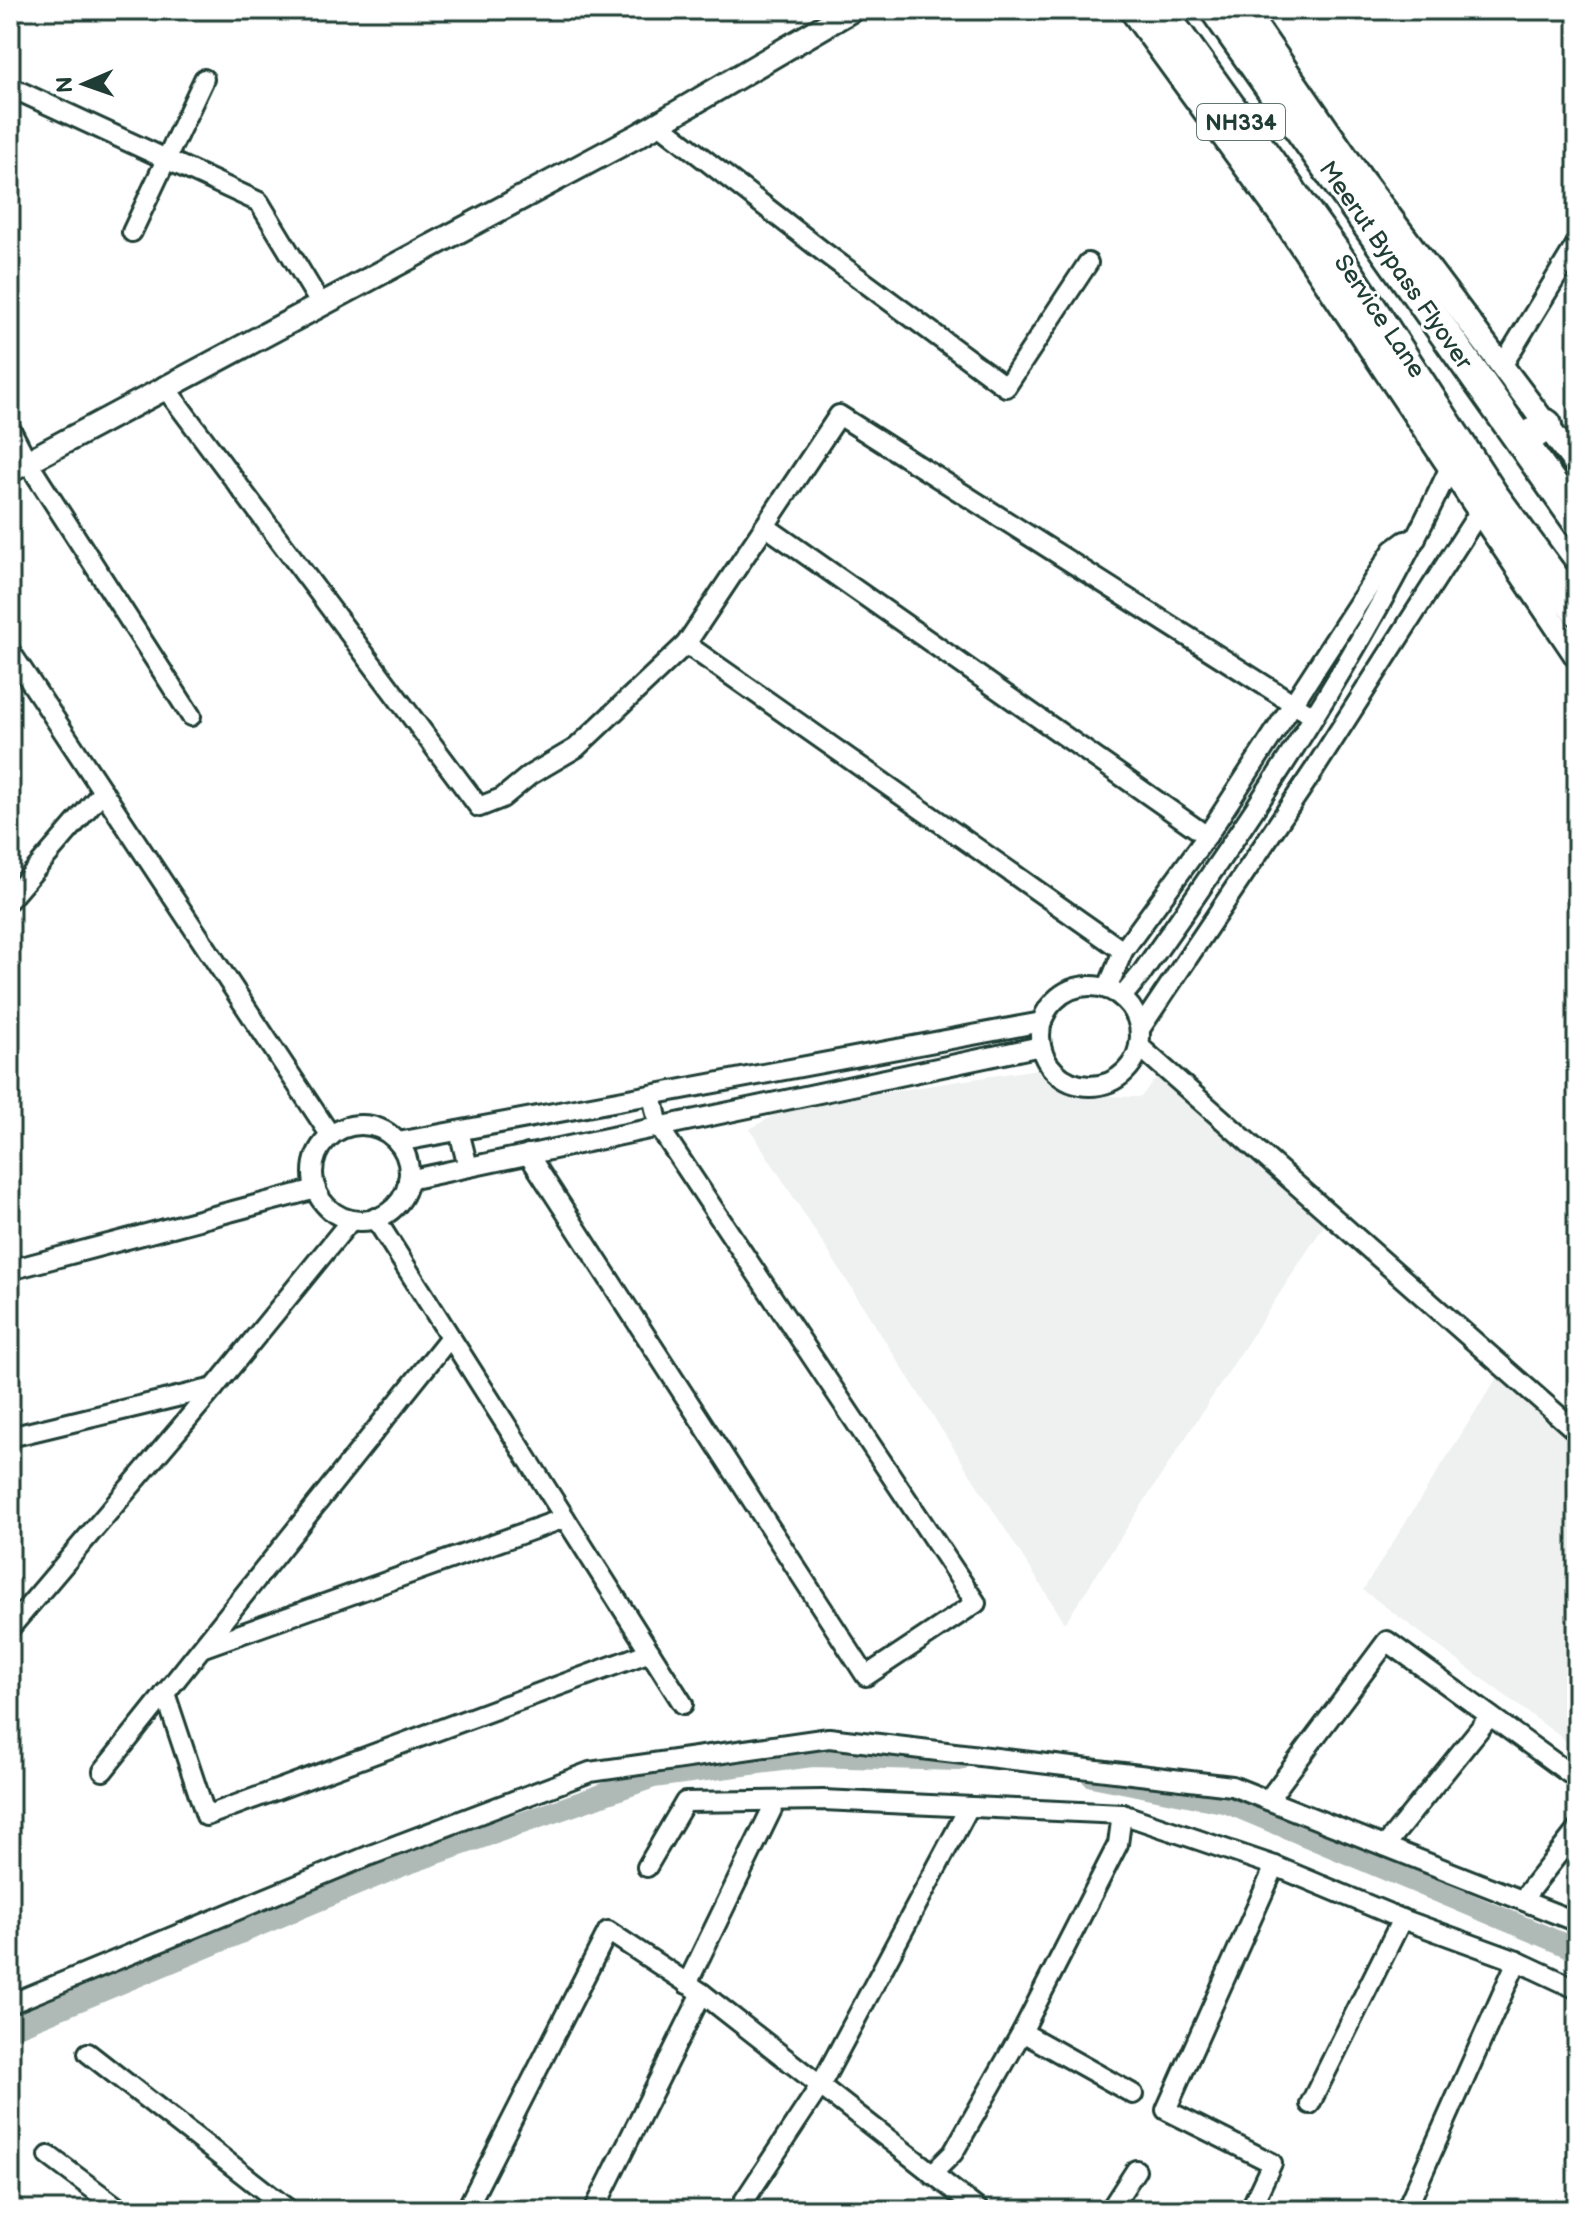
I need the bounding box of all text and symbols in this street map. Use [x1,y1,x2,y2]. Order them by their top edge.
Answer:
north arrow [44,44,124,124]
text: N [52,76,79,93]
road number: NH334 [1197,104,1285,140]
street label: Meerut Bypass Flyover [1313,156,1479,375]
street label: Service Lane [1328,249,1431,383]

